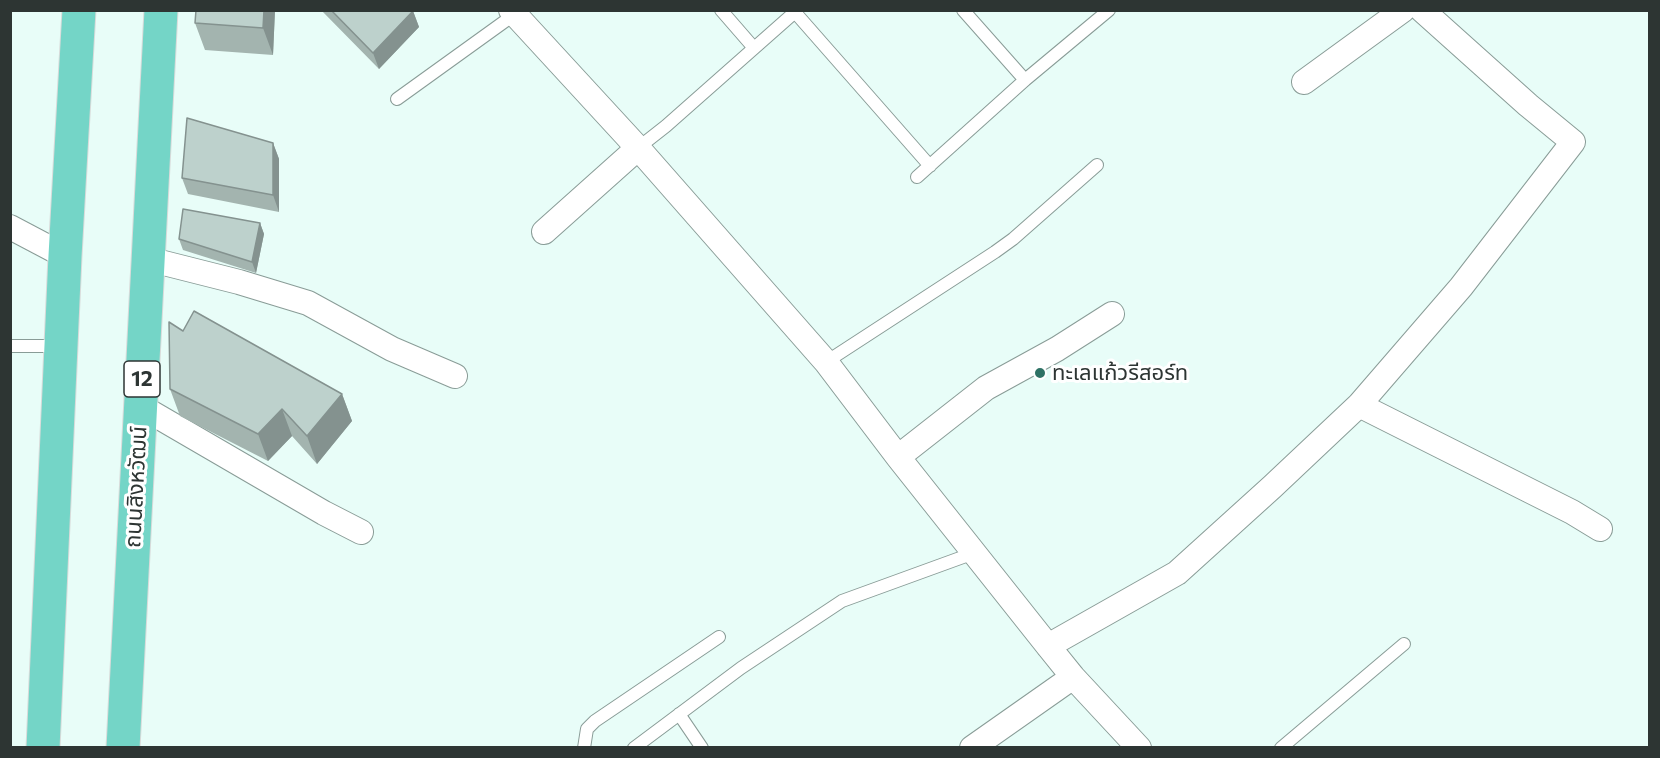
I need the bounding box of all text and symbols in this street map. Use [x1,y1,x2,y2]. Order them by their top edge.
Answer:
place label: ทะเลแก้วรีสอร์ท [1052,360,1188,386]
road number: 12 [124,361,160,397]
marker: ทะเลแก้วรีสอร์ท [1033,366,1047,380]
street label: ถนนสิงหวัฒน์ [120,426,152,548]

